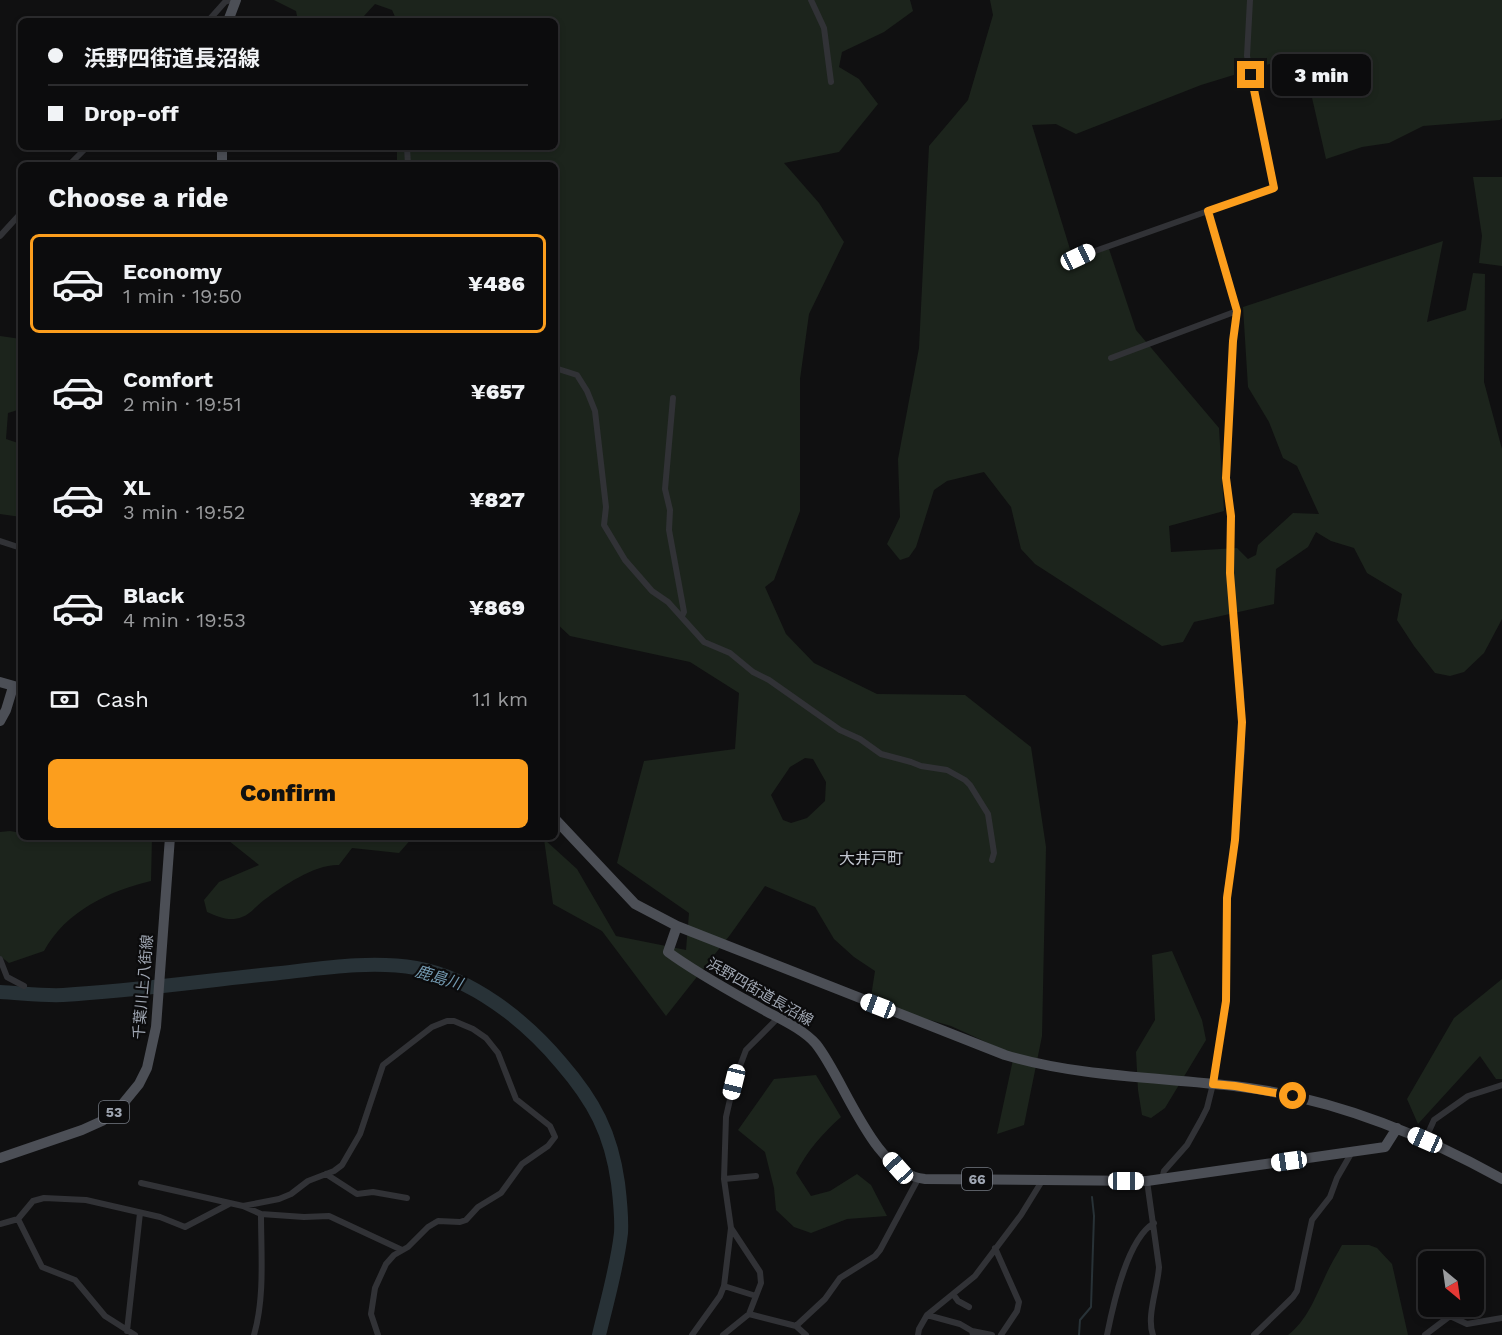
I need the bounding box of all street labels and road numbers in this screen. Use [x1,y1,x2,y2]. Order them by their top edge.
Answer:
street label: 千葉川上八街線 [129,934,157,1040]
street label: 浜野四街道長沼線 [704,954,816,1030]
road number: 53 [99,1101,129,1123]
road number: 66 [962,1168,992,1190]

